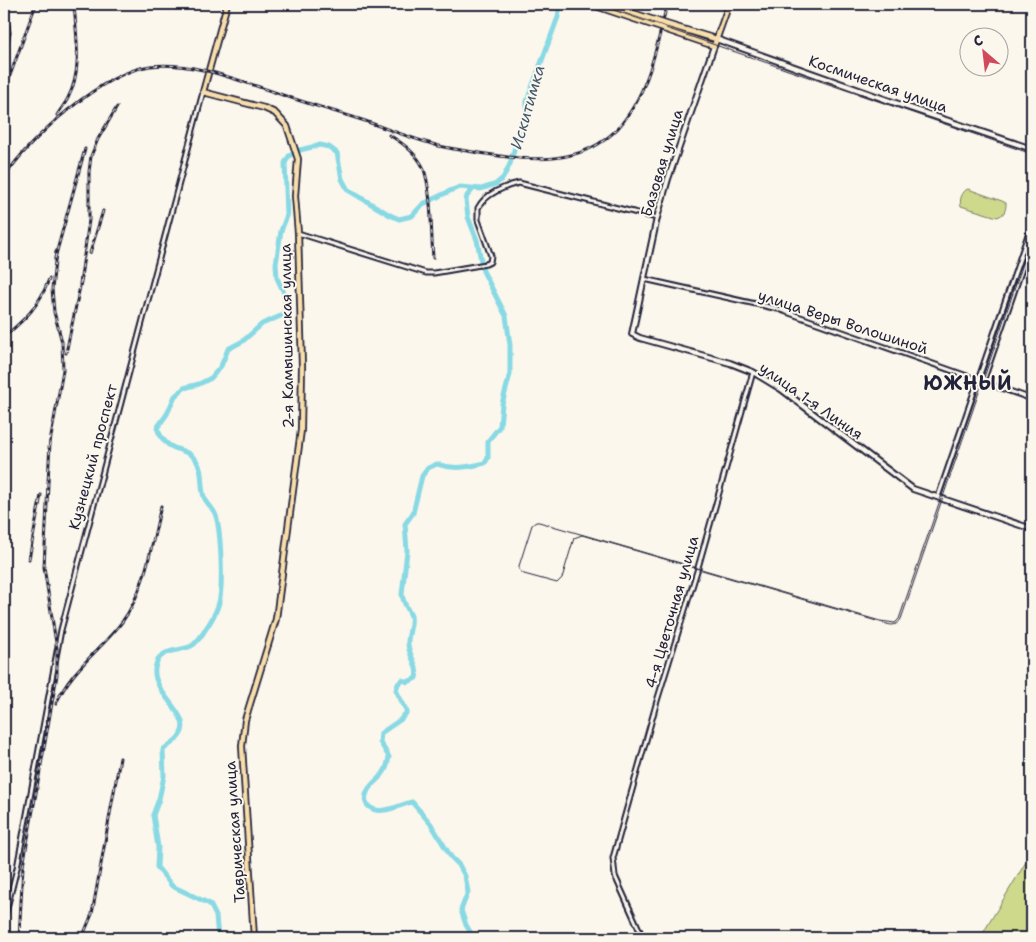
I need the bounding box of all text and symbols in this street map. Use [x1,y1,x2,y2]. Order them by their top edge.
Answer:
north arrow [958,28,1008,78]
text: С [970,31,986,50]
street label: Космическая улица [806,51,951,117]
water label: Искитимка [505,62,550,152]
street label: Базовая улица [636,106,688,219]
street label: 2-я Камышинская улица [275,243,299,429]
street label: улица Веры Волошиной [756,285,931,359]
street label: улица 1-я Линия [755,358,867,444]
district label: ЮЖНЫЙ [923,369,1013,396]
street label: Кузнецкий проспект [64,382,122,532]
street label: 4-я Цветочная улица [641,533,704,691]
street label: Таврическая улица [220,760,250,904]

